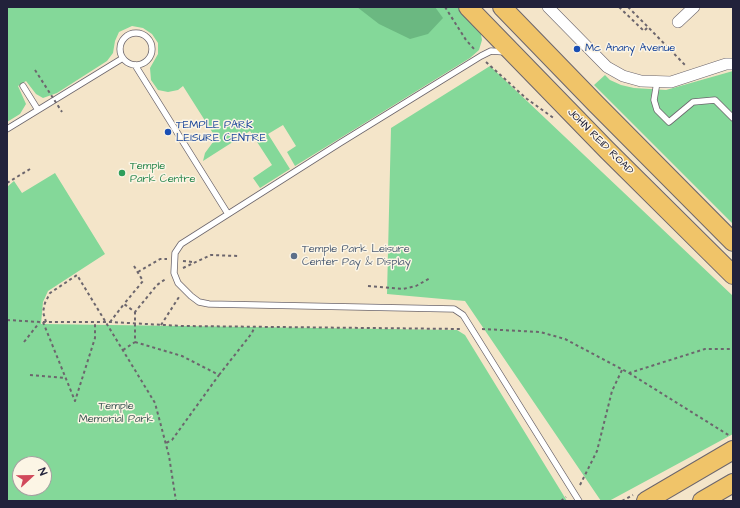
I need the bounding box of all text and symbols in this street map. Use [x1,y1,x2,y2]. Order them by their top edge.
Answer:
place label: Mc Anany Avenue [585,42,675,56]
marker: Mc Anany Avenue [572,44,582,54]
street label: JOHN REID ROAD [564,106,636,178]
place label: TEMPLE PARK LEISURE CENTRE [176,119,266,145]
marker: TEMPLE PARK LEISURE CENTRE [163,127,173,137]
place label: Temple Park Centre [130,160,196,186]
marker: Temple Park Centre [117,168,127,178]
place label: Temple Park Leisure Center Pay & Display [302,243,411,269]
marker: Temple Park Leisure Center Pay & Display [289,251,299,261]
park label: Temple Memorial Park [79,400,153,426]
north arrow [12,456,52,496]
text: N [34,466,51,478]

